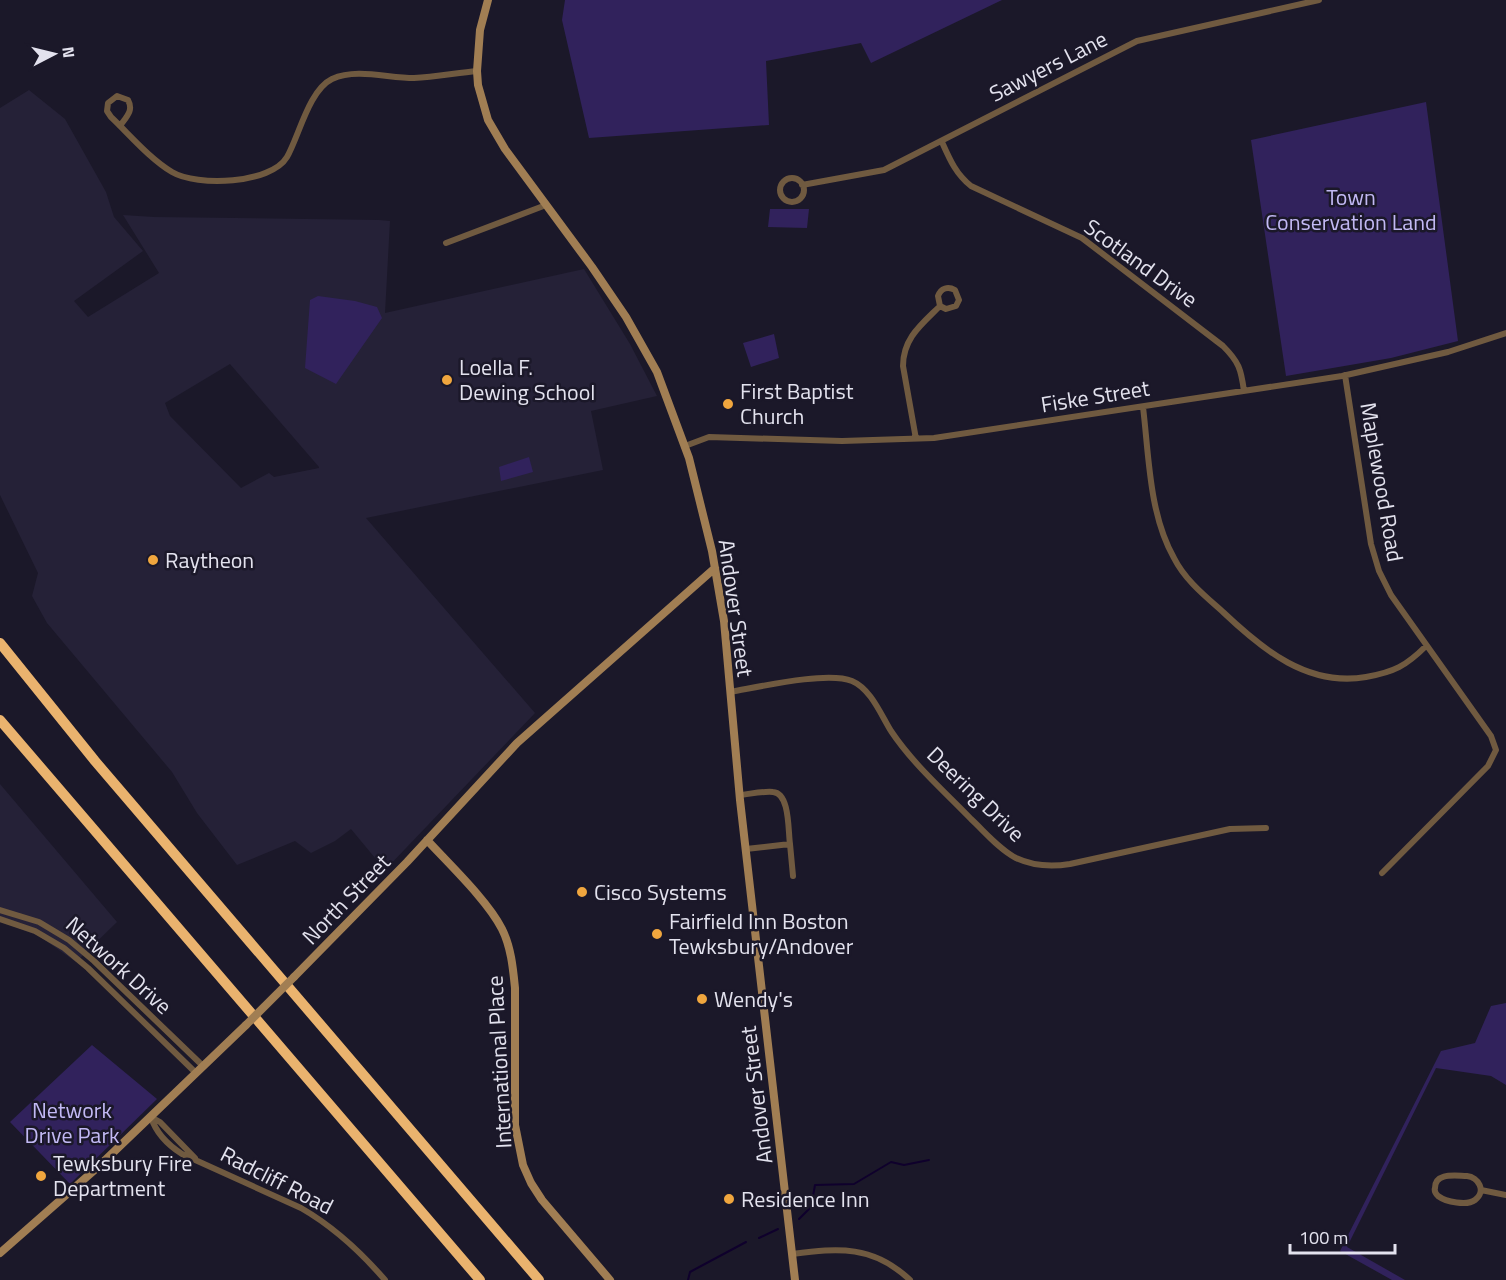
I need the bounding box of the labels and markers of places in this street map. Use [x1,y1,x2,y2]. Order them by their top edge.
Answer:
place label: Loella F. Dewing School [459,350,595,409]
marker: Loella F. Dewing School [440,373,454,387]
place label: First Baptist Church [740,374,854,433]
marker: First Baptist Church [721,397,735,411]
place label: Raytheon [165,543,254,577]
marker: Raytheon [146,553,160,567]
place label: Cisco Systems [594,875,727,909]
marker: Cisco Systems [575,885,589,899]
place label: Fairfield Inn Boston Tewksbury/Andover [669,904,854,963]
marker: Fairfield Inn Boston Tewksbury/Andover [650,927,664,941]
place label: Wendy's [714,982,793,1016]
marker: Wendy's [695,992,709,1006]
place label: Tewksbury Fire Department [53,1146,192,1205]
marker: Tewksbury Fire Department [34,1169,48,1183]
place label: Residence Inn [741,1182,870,1216]
marker: Residence Inn [722,1192,736,1206]

